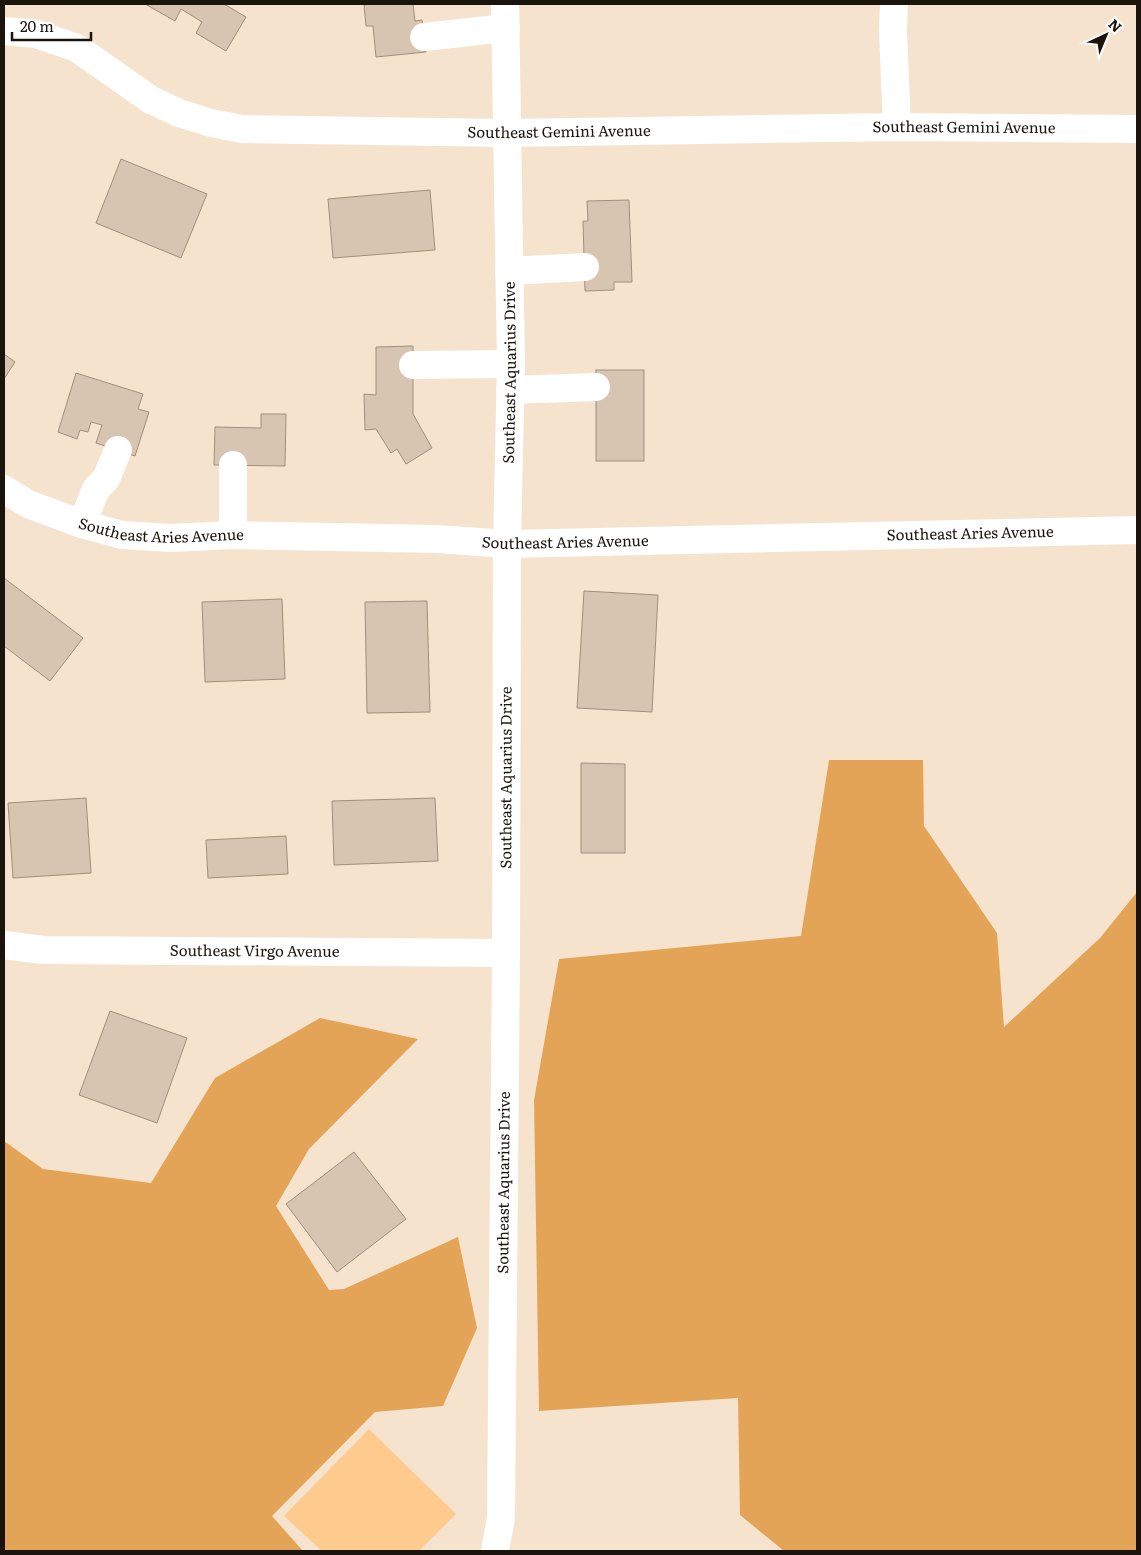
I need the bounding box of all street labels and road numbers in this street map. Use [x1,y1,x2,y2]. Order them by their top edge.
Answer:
street label: Southeast Gemini Avenue [872,114,1056,138]
street label: Southeast Gemini Avenue [467,118,651,143]
street label: Southeast Aquarius Drive [496,281,521,464]
street label: Southeast Aries Avenue [76,511,244,548]
street label: Southeast Aries Avenue [886,519,1054,546]
street label: Southeast Aries Avenue [481,528,649,554]
street label: Southeast Aquarius Drive [493,686,517,869]
street label: Southeast Virgo Avenue [170,938,340,962]
street label: Southeast Aquarius Drive [490,1091,515,1274]

